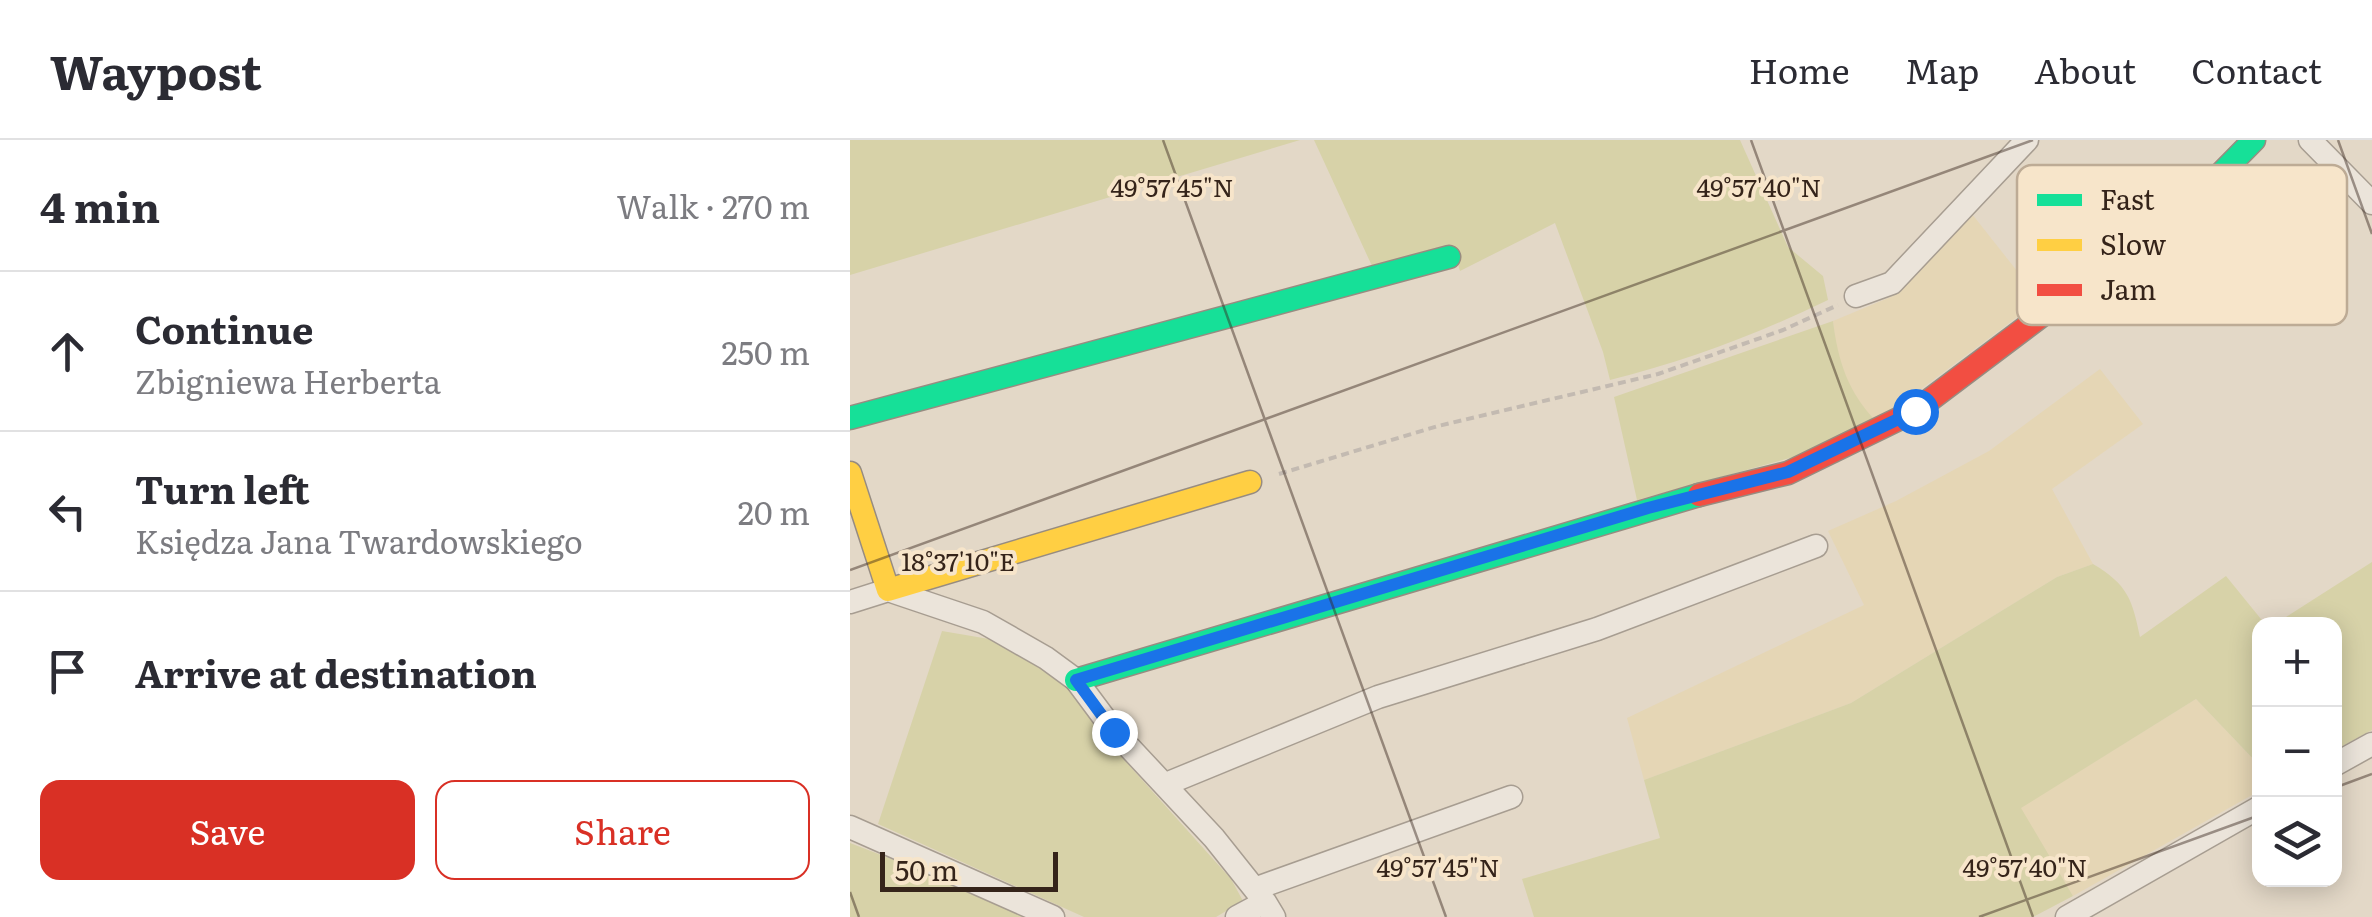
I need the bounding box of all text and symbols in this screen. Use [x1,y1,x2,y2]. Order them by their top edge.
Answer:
text: Waypost [50,34,262,105]
text: Home [1749,43,1850,95]
text: Map [1905,43,1979,95]
text: About [2034,43,2136,95]
text: Contact [2191,43,2322,95]
legend [2017,165,2347,325]
text: 49°57'45"N [1110,168,1234,205]
text: 49°57'40"N [1697,168,1821,205]
text: 4 min [40,174,160,236]
text: Fast [2100,177,2155,219]
text: Walk · 270 m [617,181,810,229]
text: Slow [2100,222,2166,264]
text: Jam [2100,267,2156,309]
text: Continue [135,299,313,356]
icon: ahead [40,324,95,379]
text: 250 m [722,327,810,375]
text: Zbigniewa Herberta [135,356,441,404]
route start [1893,389,1939,435]
text: Turn left [135,459,310,516]
icon: left [40,484,95,539]
text: 20 m [738,487,810,535]
text: Księdza Jana Twardowskiego [135,516,583,564]
text: 18°37'10"E [901,542,1015,579]
map controls [2252,617,2342,887]
button: + [2252,617,2342,707]
text: Arrive at destination [135,643,537,700]
icon: arrive [40,644,95,699]
button: − [2252,707,2342,797]
route end [1092,710,1138,756]
button: Save [40,780,415,880]
button: Share [435,780,810,880]
button: layers [2252,797,2342,887]
scale bar [880,847,1058,892]
text: 50 m [895,848,958,890]
text: 49°57'45"N [1376,848,1500,885]
text: 49°57'40"N [1963,848,2087,885]

